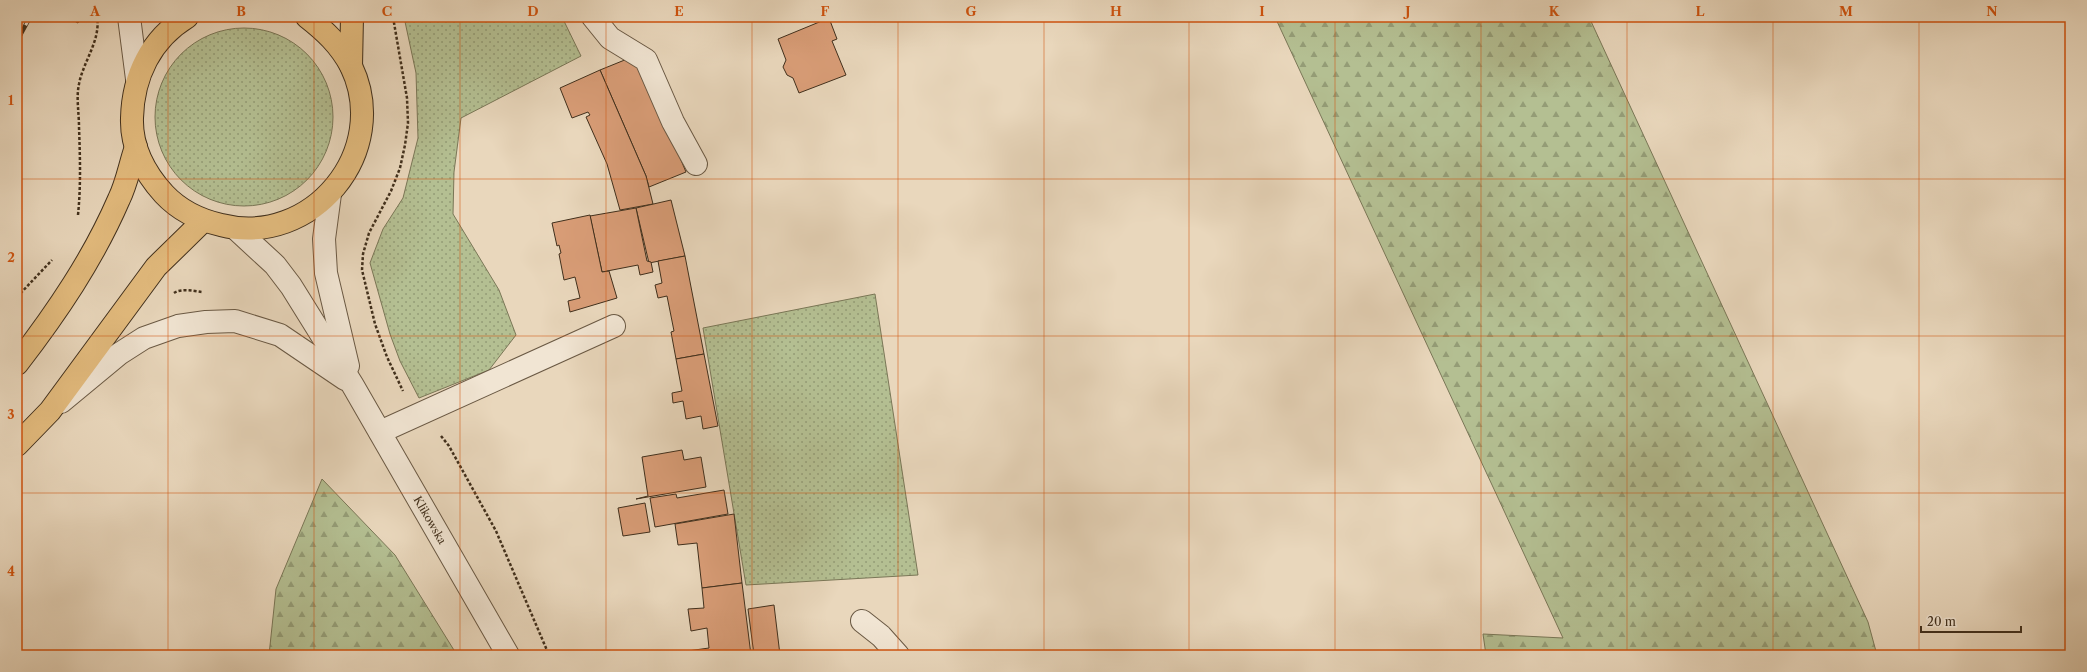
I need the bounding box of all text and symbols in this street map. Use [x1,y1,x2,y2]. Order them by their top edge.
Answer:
text: A [89,3,101,19]
text: B [236,3,246,19]
text: C [382,3,392,19]
text: D [527,3,539,19]
text: E [674,3,684,19]
text: F [821,3,830,19]
text: G [965,3,977,19]
text: H [1110,3,1122,19]
text: I [1259,3,1265,19]
text: J [1403,3,1411,19]
text: K [1549,3,1560,19]
text: L [1696,3,1705,19]
text: M [1839,3,1853,19]
text: N [1986,3,1998,19]
text: 1 [8,92,14,108]
text: 2 [7,249,15,265]
text: 3 [7,406,15,422]
street label: Klikowska [411,493,449,547]
text: 4 [7,563,15,579]
scale bar [1921,608,2021,634]
text: 20 m [1927,614,1956,629]

